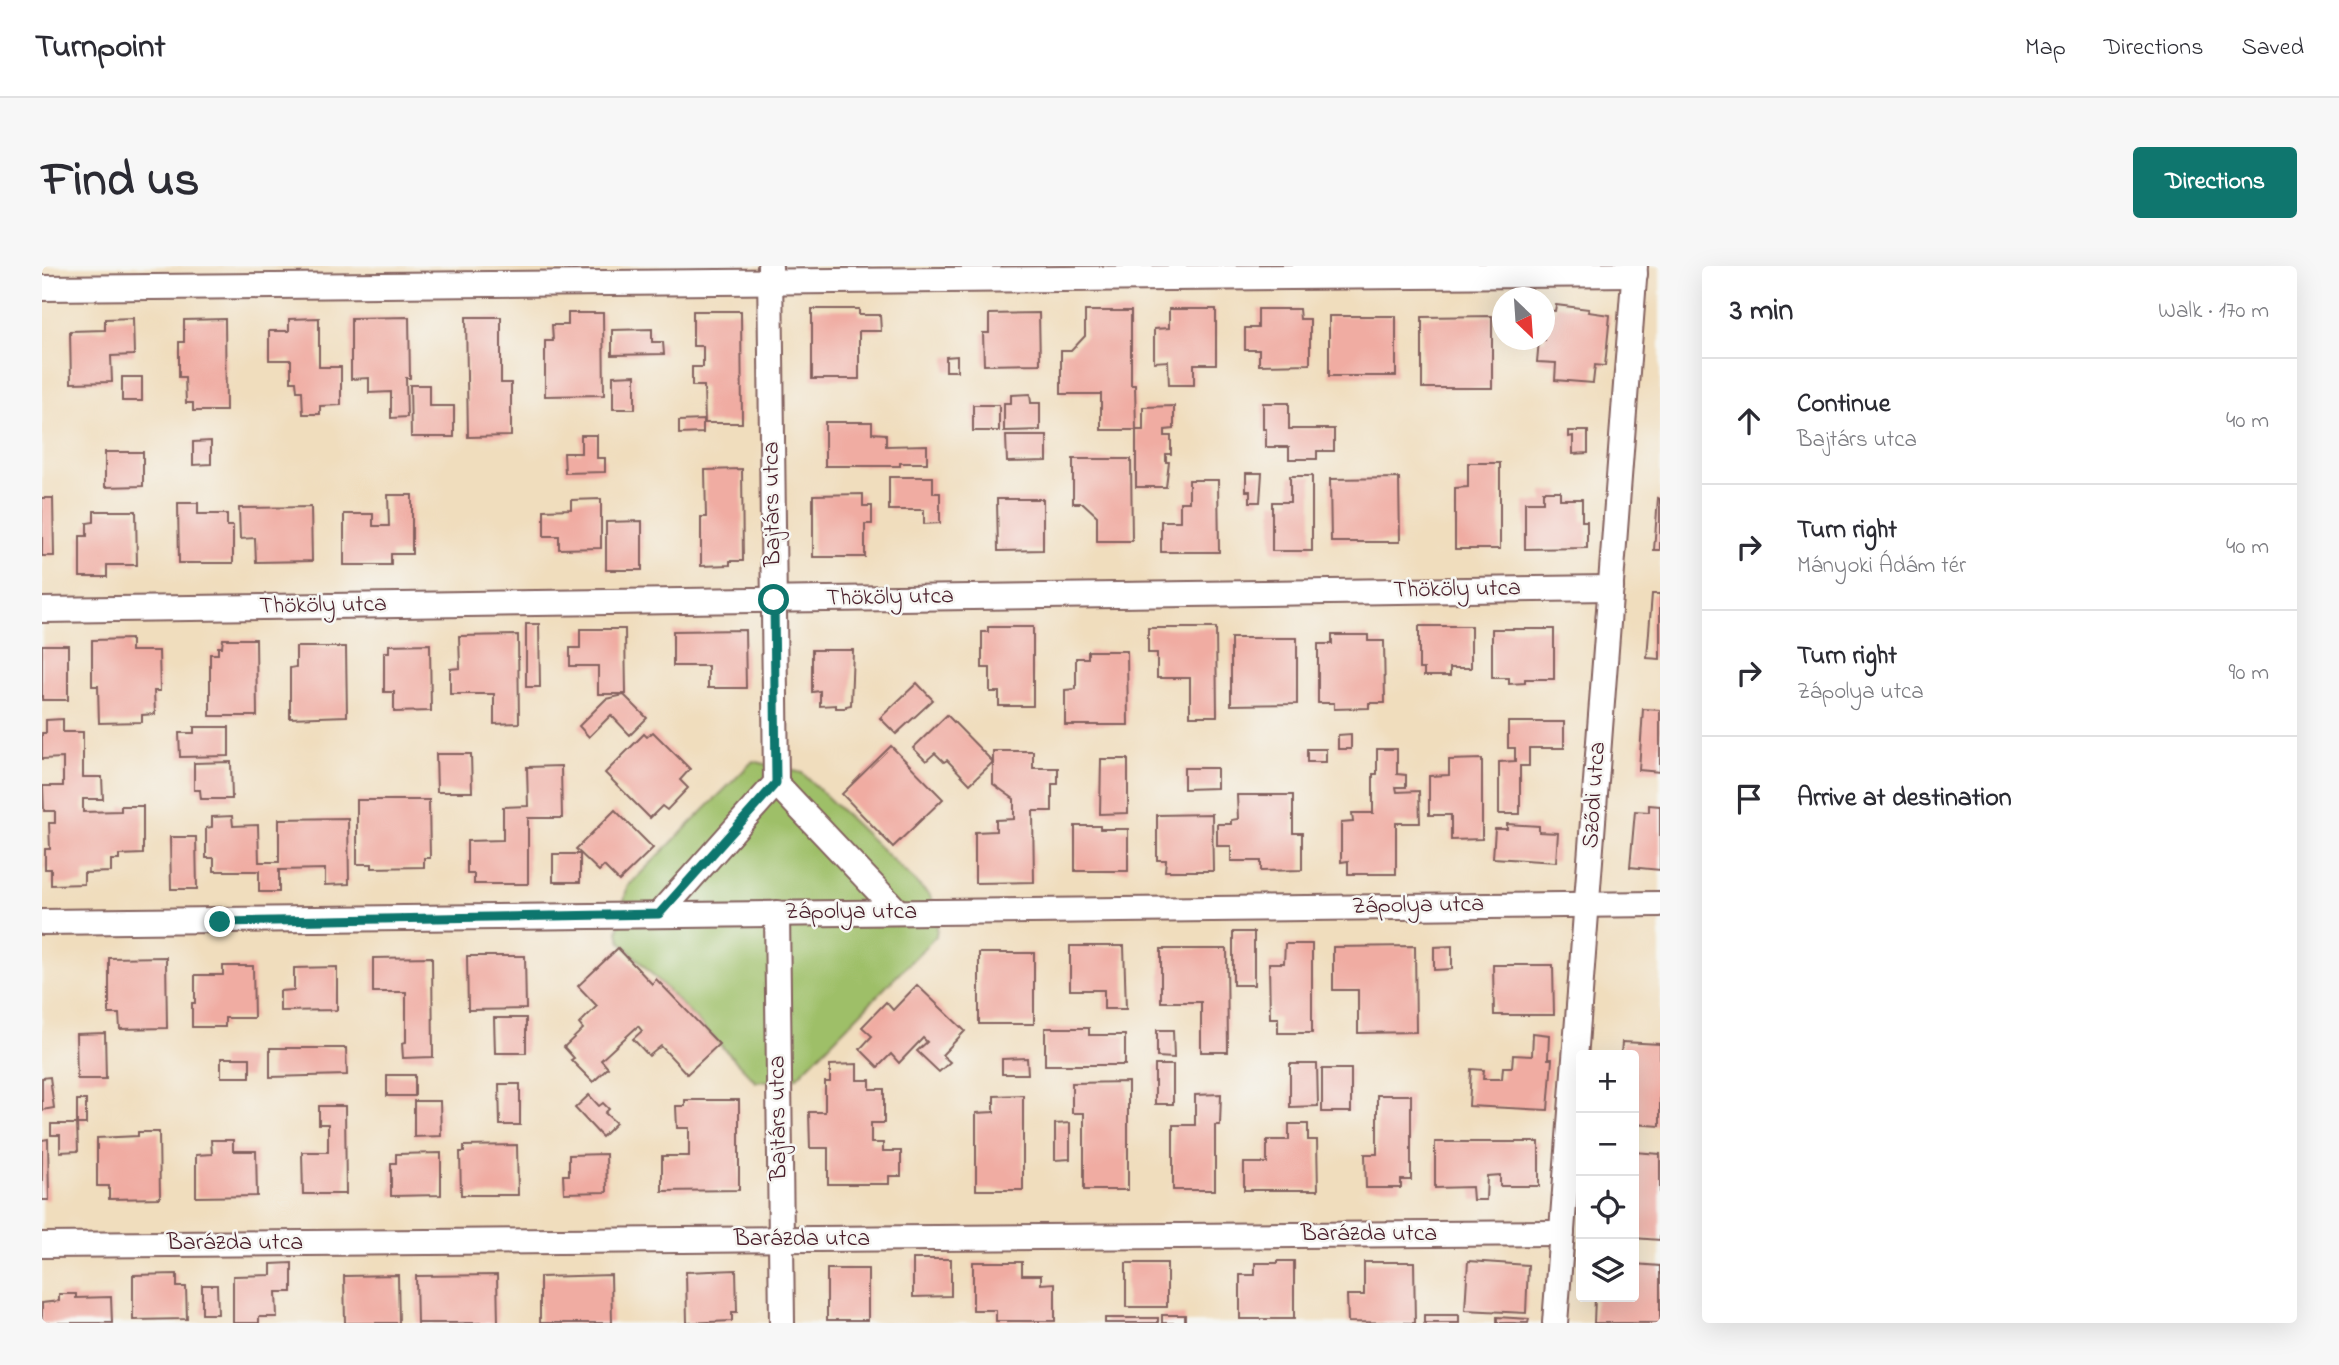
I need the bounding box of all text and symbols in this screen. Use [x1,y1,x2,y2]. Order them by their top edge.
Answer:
text: Turnpoint [35,24,166,72]
text: Map [2025,31,2066,66]
text: Directions [2104,31,2203,66]
text: Saved [2241,31,2304,66]
text: Find us [42,146,199,218]
button: Directions [2133,147,2297,218]
north arrow [1492,287,1555,350]
text: 3 min [1730,290,1793,334]
text: Walk · 170 m [2158,295,2269,328]
text: Continue [1797,386,1890,424]
icon: ahead [1730,402,1768,440]
text: 40 m [2226,405,2269,438]
text: Bajtárs utca [1797,424,1917,457]
street label: Bajtárs utca [754,441,792,568]
text: Turn right [1797,512,1897,550]
icon: right [1730,528,1768,566]
text: 40 m [2226,531,2269,564]
text: Mányoki Ádám tér [1797,550,1966,583]
street label: Thököly utca [1393,571,1521,610]
street label: Thököly utca [826,579,954,618]
route start [758,584,789,615]
street label: Thököly utca [259,587,387,626]
text: Turn right [1797,638,1897,676]
icon: right [1730,654,1768,692]
text: 90 m [2229,657,2269,690]
text: Zápolya utca [1797,676,1924,709]
street label: Sződi utca [1574,740,1616,850]
icon: arrive [1730,780,1768,818]
text: Arrive at destination [1797,780,2012,818]
street label: Zápolya utca [1352,887,1484,926]
street label: Zápolya utca [785,895,917,931]
route end [204,906,235,937]
map controls [1576,1050,1639,1302]
button: + [1576,1050,1639,1113]
street label: Bajtárs utca [760,1055,798,1182]
button: − [1576,1113,1639,1176]
button: locate [1576,1176,1639,1239]
street label: Barázda utca [1300,1217,1437,1252]
street label: Barázda utca [733,1222,870,1257]
street label: Barázda utca [166,1226,303,1261]
button: layers [1576,1239,1639,1302]

